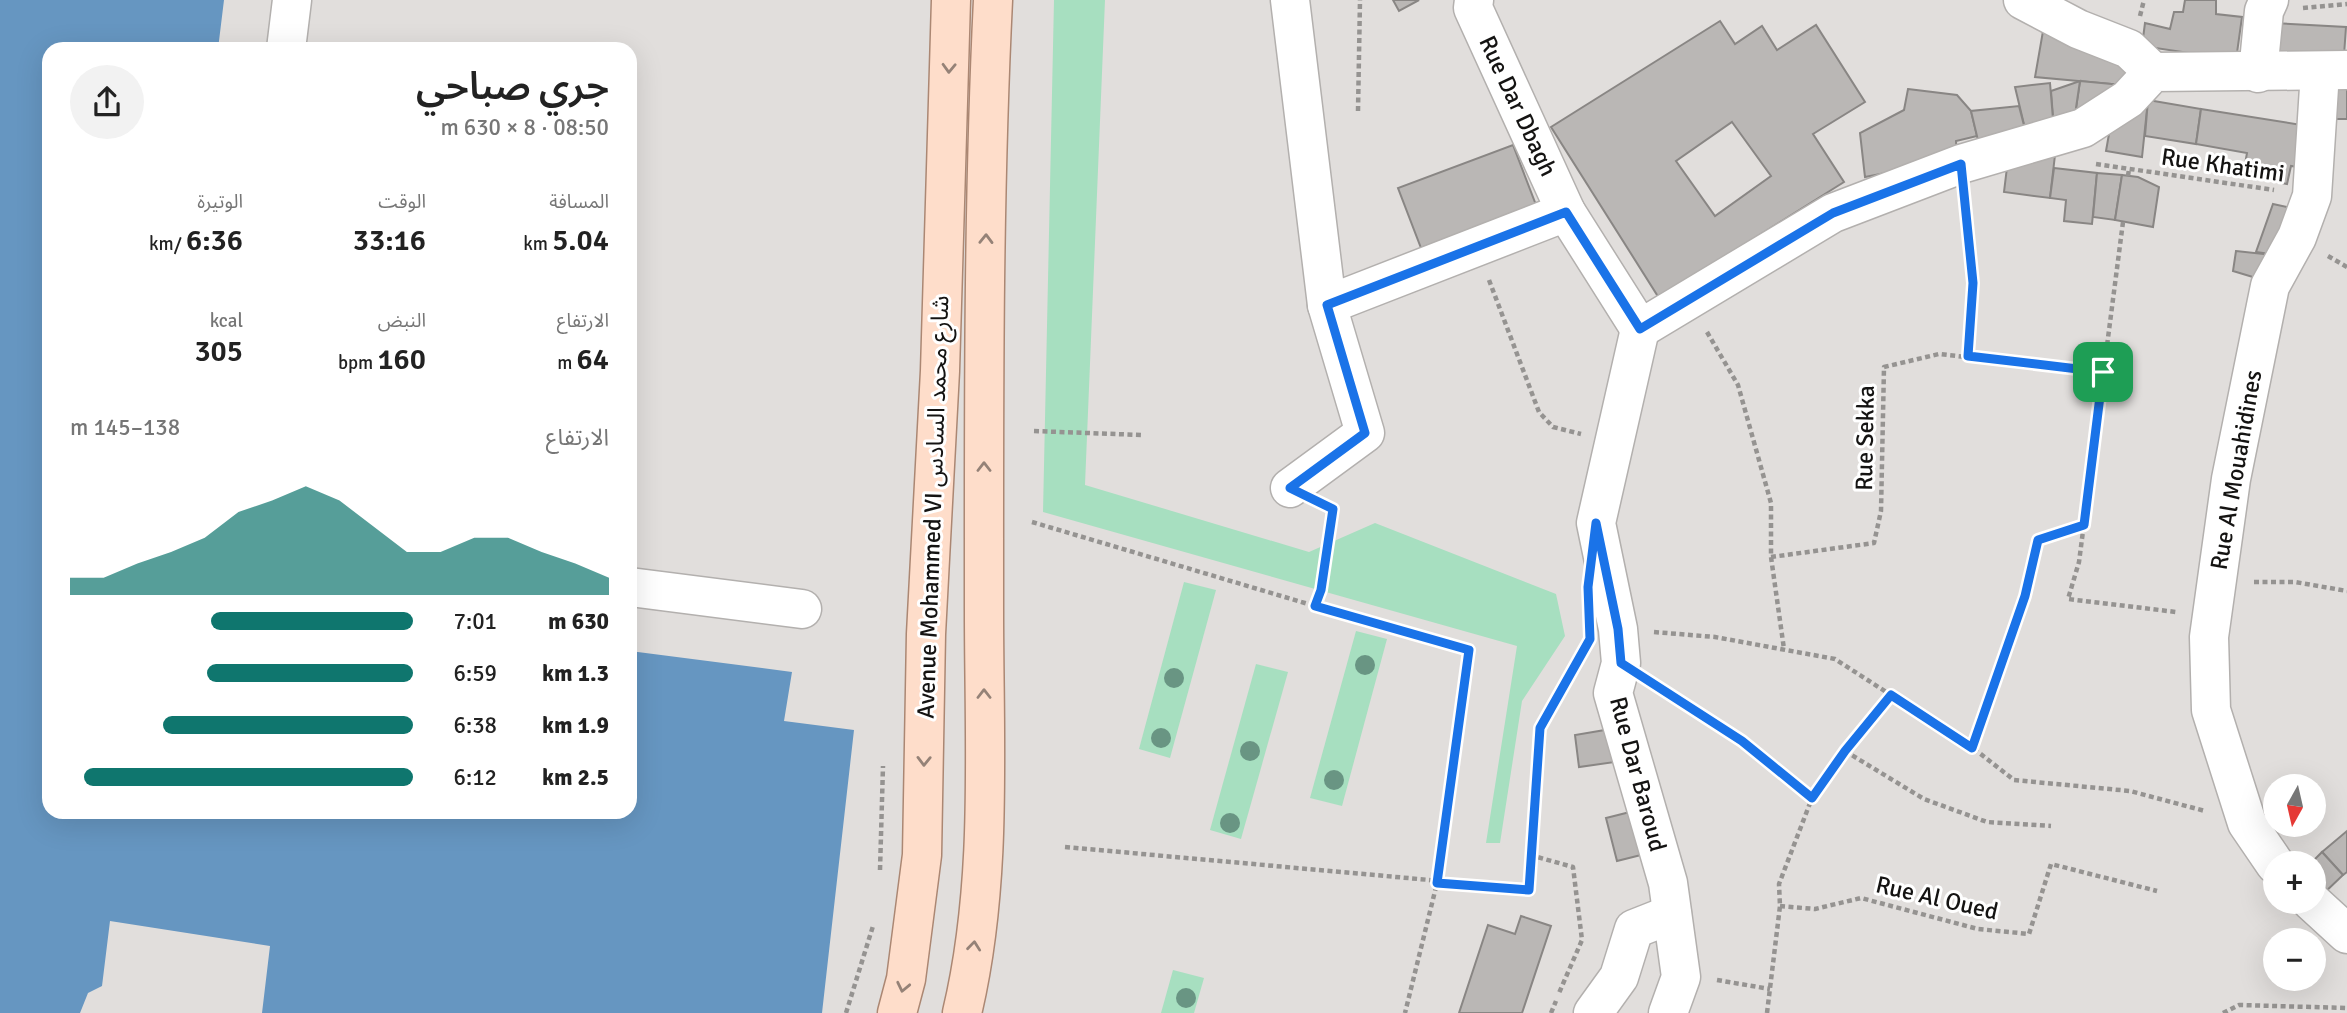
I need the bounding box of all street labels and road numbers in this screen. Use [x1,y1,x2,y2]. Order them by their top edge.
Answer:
street label: Rue Dar Dbagh [1472,31,1564,181]
street label: Rue Khatimi [2159,141,2287,189]
street label: Avenue Mohammed VI شارع محمد السادس [911,295,957,719]
street label: Rue Al Mouahidines [2204,368,2268,572]
street label: Rue Sekka [1849,385,1881,491]
street label: Rue Dar Baroud [1603,693,1673,855]
street label: Rue Al Oued [1873,869,2001,927]

